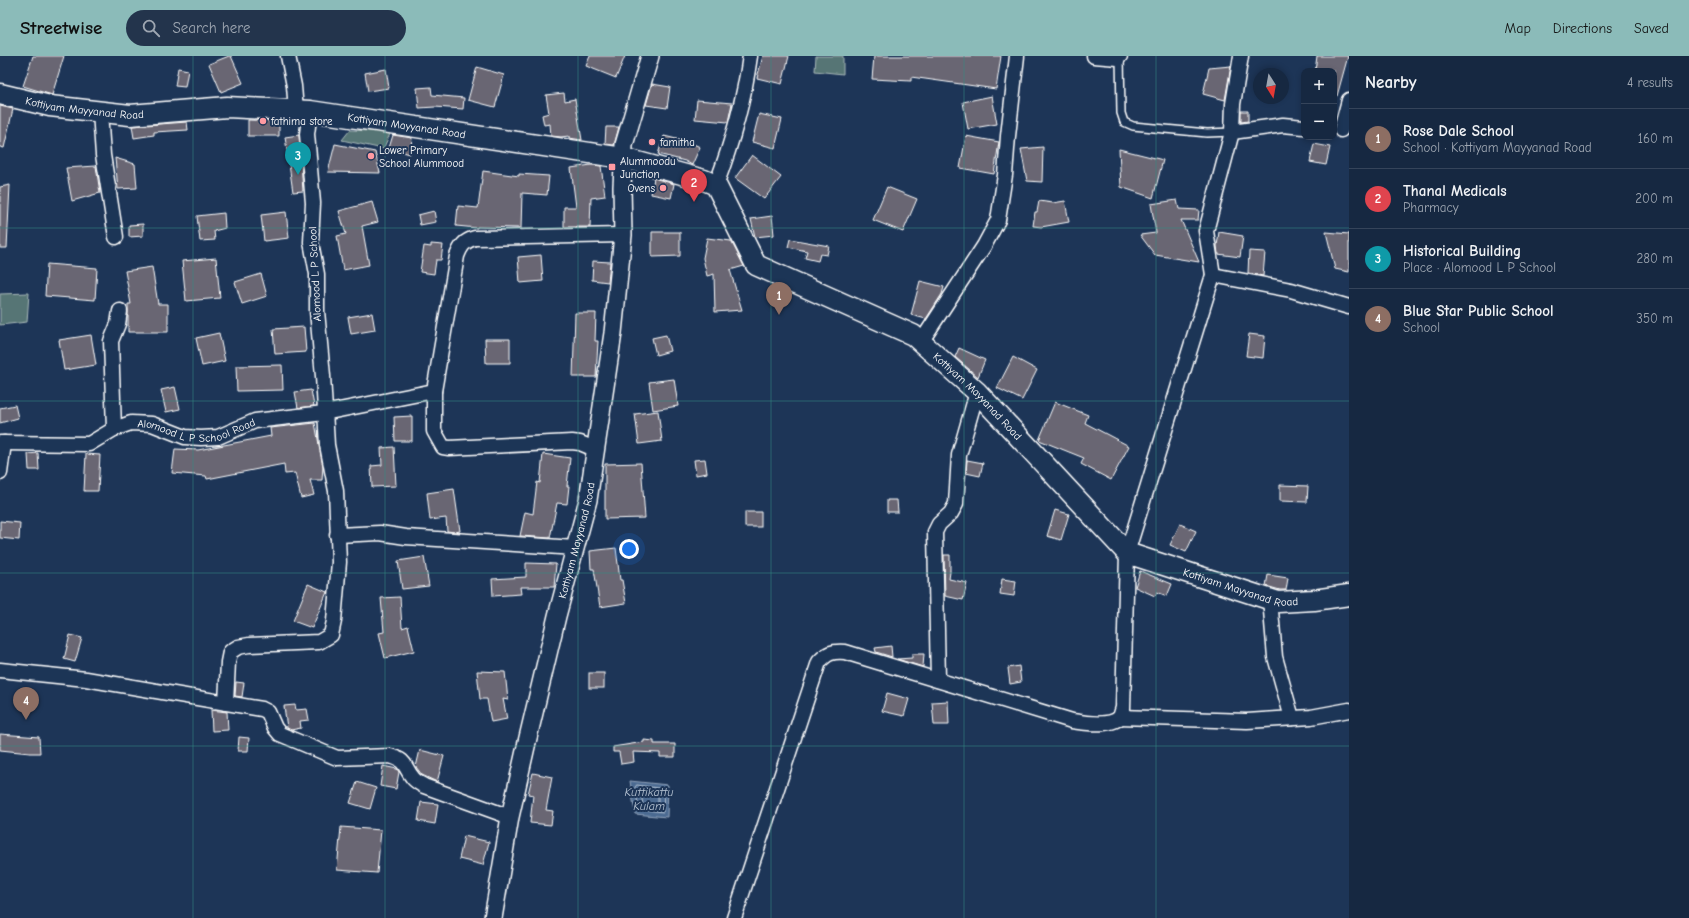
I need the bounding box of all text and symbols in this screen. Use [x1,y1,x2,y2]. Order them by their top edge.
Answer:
search box [126,10,406,46]
text: Streetwise [20,17,102,39]
icon: search [140,17,162,39]
text: Search here [172,19,250,37]
text: Map [1504,20,1531,37]
text: Directions [1553,20,1612,37]
text: Saved [1634,20,1669,37]
north arrow [1253,68,1289,104]
map controls [1301,68,1337,140]
button: + [1301,68,1337,104]
text: Nearby [1365,73,1416,92]
text: 4 results [1627,75,1673,90]
street label: Kottiyam Mayyanad Road [24,94,144,122]
button: − [1301,104,1337,140]
street label: Kottiyam Mayyanad Road [347,110,467,141]
place label: fathima store [270,115,333,128]
marker: fathima store [258,116,268,126]
text: Rose Dale School [1403,122,1514,140]
text: 1 [1375,131,1381,146]
text: 160 m [1638,131,1673,146]
place label: famitha [659,136,695,149]
marker: famitha [647,137,657,147]
text: School · Kottiyam Mayyanad Road [1403,140,1592,155]
pin: 3 [285,142,311,175]
place label: Lower Primary School Alummood [379,144,464,170]
marker: Lower Primary School Alummood [366,151,376,161]
place label: Alummoodu Junction [620,155,676,181]
marker: Alummoodu Junction [607,162,617,172]
pin: 2 [681,169,707,202]
place label: Ovens [627,182,655,195]
text: Thanal Medicals [1403,182,1507,200]
marker: Ovens [658,183,668,193]
text: 2 [1375,191,1381,206]
text: 200 m [1635,191,1673,206]
text: Pharmacy [1403,200,1459,215]
street label: Alomood L P School [306,226,324,322]
text: Historical Building [1403,242,1521,260]
text: 3 [1375,251,1381,266]
text: 280 m [1636,251,1673,266]
text: Place · Alomood L P School [1403,260,1556,275]
pin: 1 [766,282,792,315]
text: Blue Star Public School [1403,302,1554,320]
text: 4 [1375,311,1381,326]
text: 350 m [1636,311,1673,326]
text: School [1403,320,1440,335]
street label: Kottiyam Mayyanad Road [930,350,1025,443]
street label: Alomood L P School Road [137,415,257,445]
street label: Kottiyam Mayyanad Road [555,481,597,600]
your location [619,539,639,559]
street label: Kottiyam Mayyanad Road [1182,565,1299,609]
pin: 4 [13,687,39,720]
water label: Kuttikattu Kulam [624,785,674,813]

